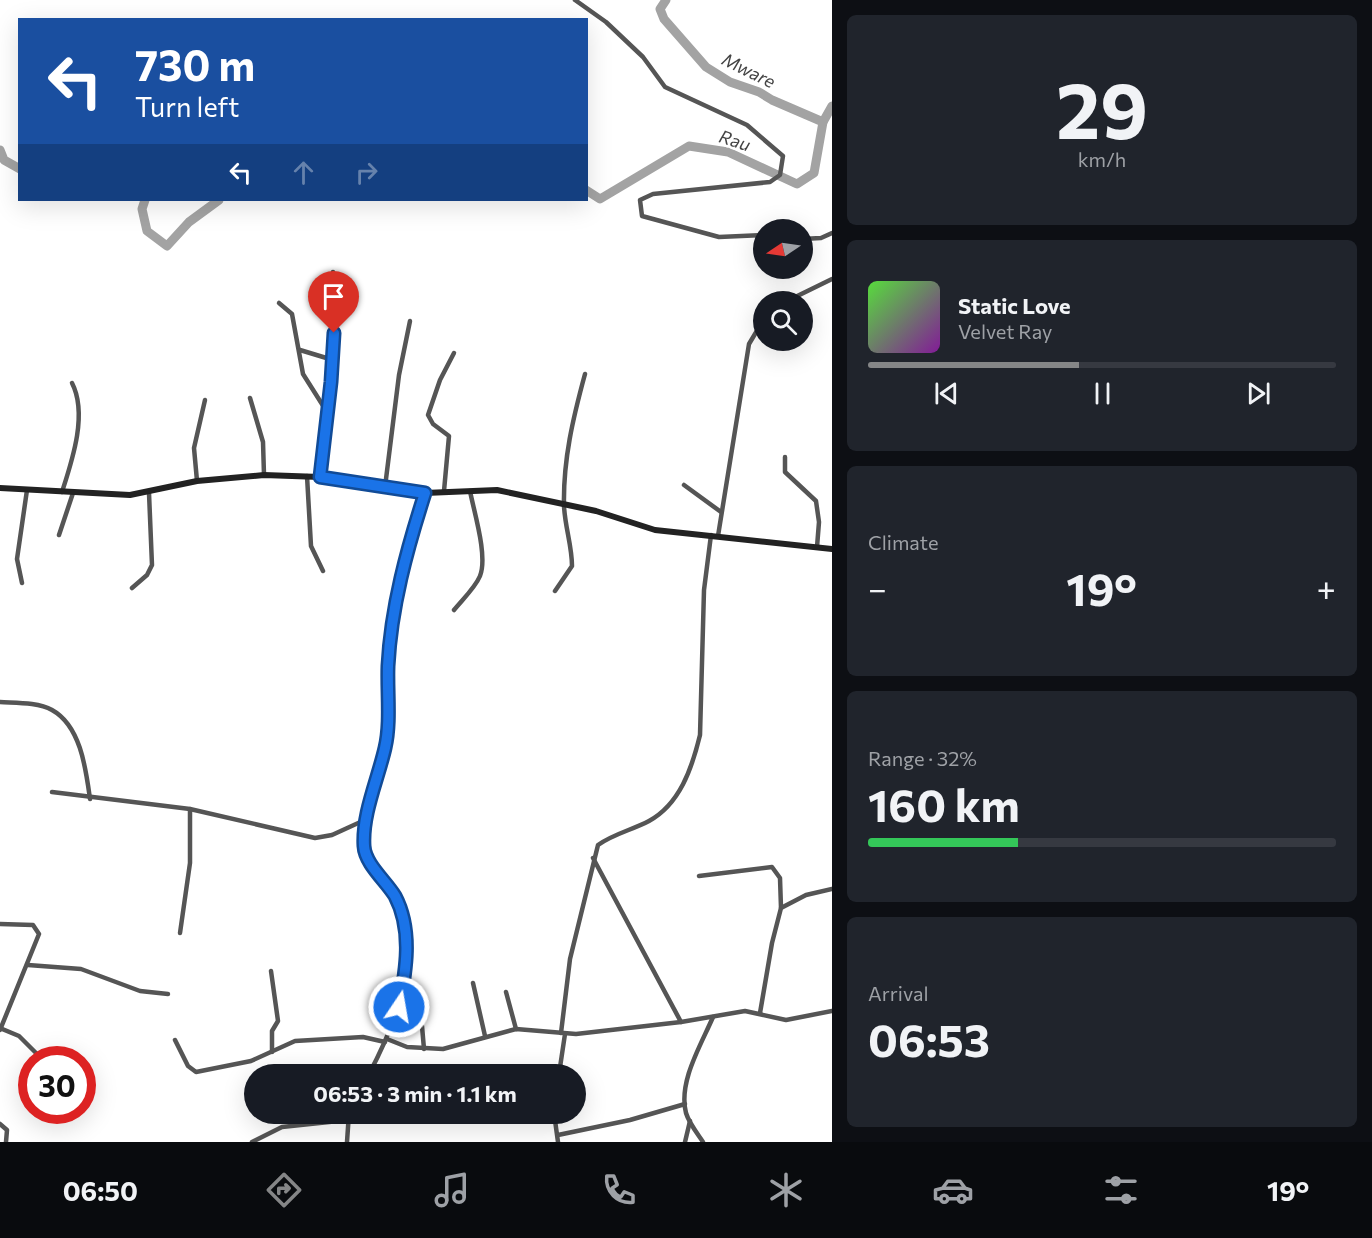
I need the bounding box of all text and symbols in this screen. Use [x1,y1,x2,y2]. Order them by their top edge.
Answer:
text: 730 m [135,38,255,90]
icon: left [36,42,114,120]
water label: Mware [719,48,780,93]
text: 29 [1056,60,1148,155]
text: Turn left [135,90,239,123]
water label: Rau [717,125,753,155]
text: km/h [1078,147,1126,171]
icon: left [224,156,257,189]
icon: ahead [287,156,320,189]
icon: right [350,156,383,189]
north arrow [753,219,813,279]
map controls [753,219,813,351]
pin [308,271,359,333]
icon: arrive [317,280,350,313]
button: search [753,291,813,351]
text: Static Love [958,292,1071,319]
text: Velvet Ray [958,319,1052,343]
icon: previous [930,377,963,410]
icon: pause [1086,377,1119,410]
icon: next [1242,377,1275,410]
text: Climate [868,530,938,554]
text: 19° [1066,560,1137,615]
text: − [868,567,887,608]
text: + [1317,567,1336,608]
text: Range · 32% [868,746,977,770]
text: 160 km [868,776,1020,831]
position arrow [367,975,431,1039]
text: Arrival [868,981,929,1005]
text: 06:53 [868,1011,990,1066]
speed limit sign: 30 [18,1046,96,1124]
text: 06:53 · 3 min · 1.1 km [313,1080,517,1107]
icon: directions [263,1169,305,1211]
icon: music [431,1169,473,1211]
icon: phone [598,1169,640,1211]
icon: climate [765,1169,807,1211]
icon: car [932,1169,974,1211]
icon: filters [1100,1169,1142,1211]
text: 06:50 [63,1174,138,1207]
text: 19° [1267,1174,1309,1207]

